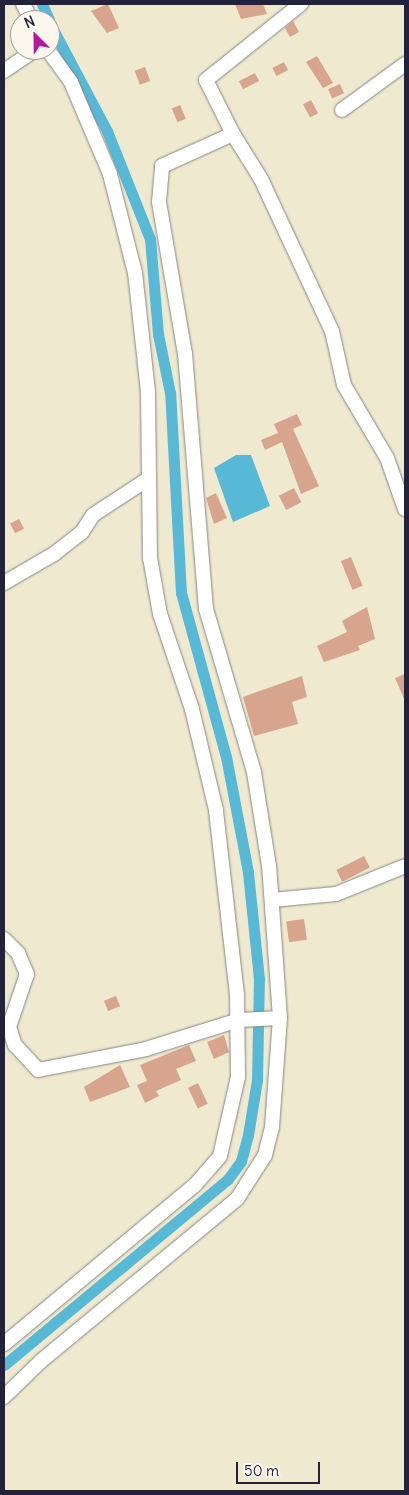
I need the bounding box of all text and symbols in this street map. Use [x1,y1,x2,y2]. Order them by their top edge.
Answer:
north arrow [10,10,60,60]
text: N [22,12,38,32]
scale bar [239,1452,323,1484]
text: 50 m [244,1461,279,1480]

